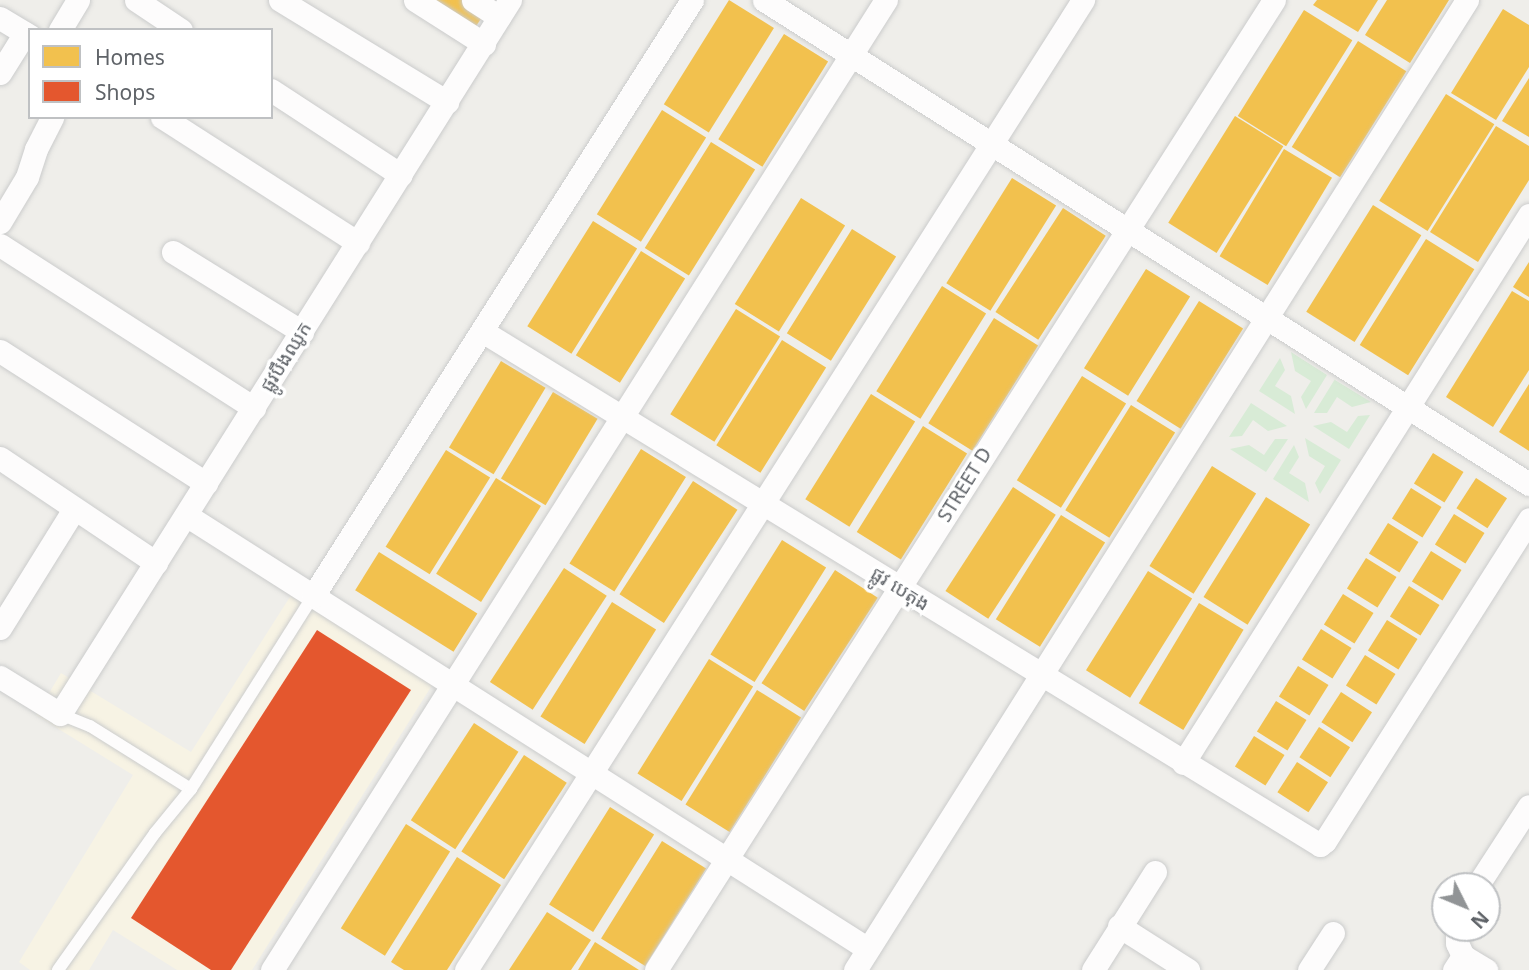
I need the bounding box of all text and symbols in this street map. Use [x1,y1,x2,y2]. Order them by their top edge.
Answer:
legend [28,28,273,119]
text: Homes [95,43,165,71]
text: Shops [95,78,155,106]
street label: ផ្លូវបឹងឈូក [256,318,316,396]
street label: STREET D [933,444,997,526]
street label: ផ្លូវ បេតុង [866,562,934,616]
north arrow [1431,872,1501,942]
text: N [1465,905,1495,934]

